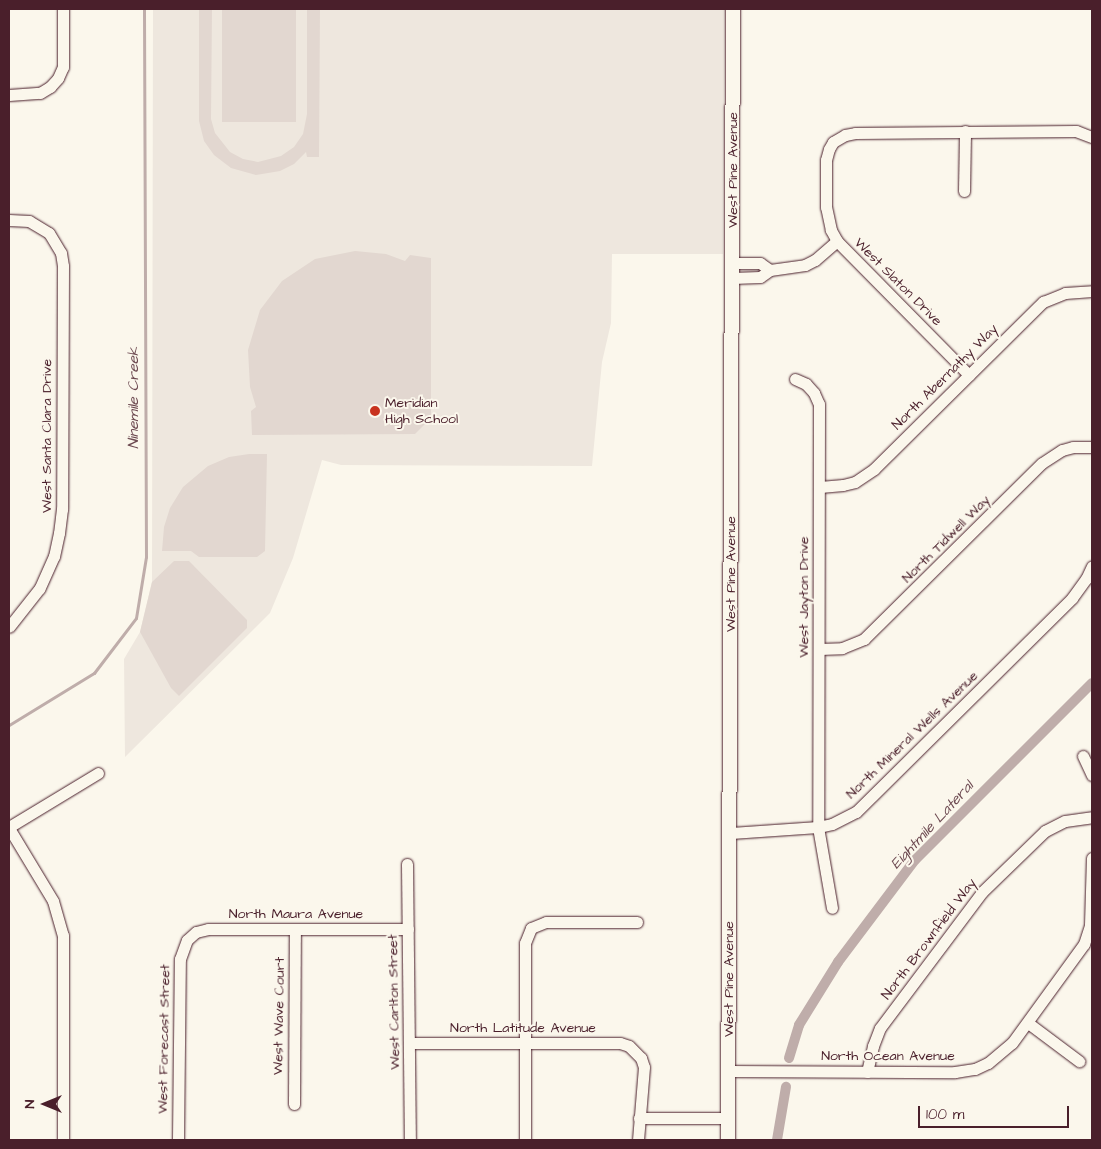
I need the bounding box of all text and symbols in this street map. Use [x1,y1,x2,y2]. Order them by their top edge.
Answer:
street label: West Pine Avenue [725,112,741,228]
street label: West Slaton Drive [851,235,945,329]
street label: North Abernathy Way [889,321,1001,433]
water label: Ninemile Creek [125,347,143,449]
street label: West Santa Clara Drive [39,359,55,513]
place label: Meridian High School [385,395,458,428]
marker: Meridian High School [369,405,381,417]
street label: North Tidwell Way [899,492,993,586]
street label: West Pine Avenue [723,516,739,632]
street label: West Jayton Drive [796,536,812,658]
street label: North Mineral Wells Avenue [843,668,981,802]
water label: Eightmile Lateral [887,777,977,873]
street label: North Brownfield Way [878,875,980,1003]
street label: North Maura Avenue [229,906,363,922]
street label: West Pine Avenue [721,921,737,1037]
street label: West Carlton Street [384,934,404,1070]
street label: West Wave Court [270,957,288,1075]
street label: West Forecast Street [154,964,174,1114]
street label: North Latitude Avenue [450,1020,596,1036]
street label: North Ocean Avenue [821,1048,955,1064]
north arrow [20,1079,70,1129]
scale bar [921,1096,1072,1128]
text: N [20,1100,40,1108]
text: 100 m [926,1104,965,1125]

